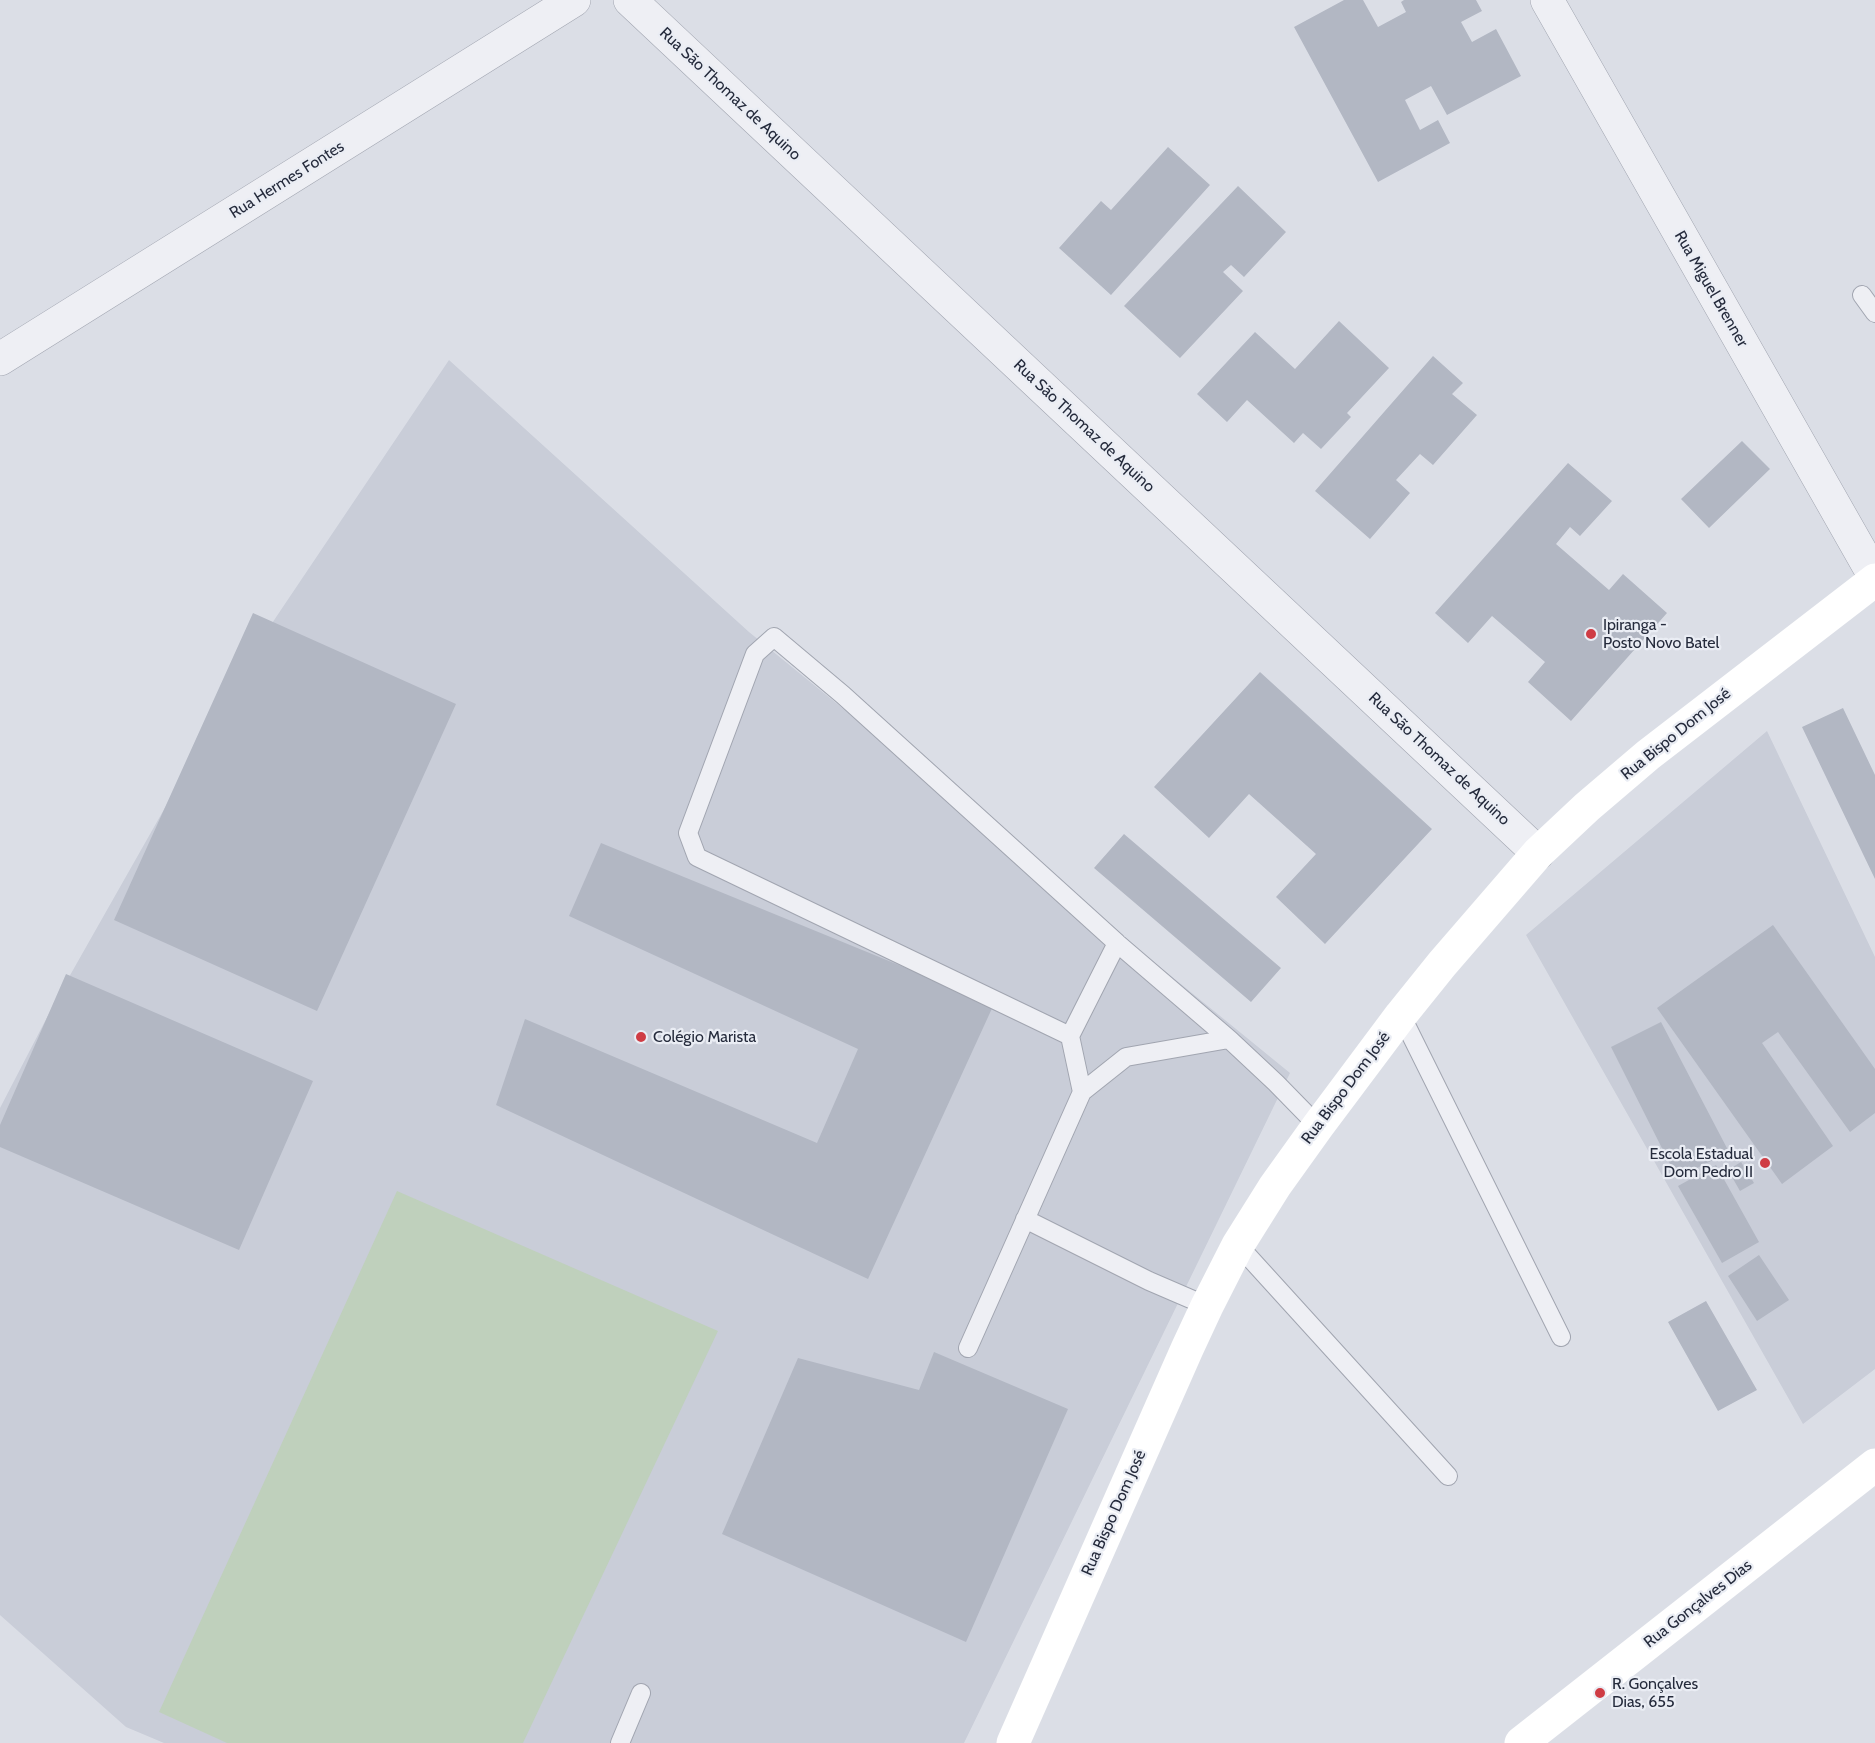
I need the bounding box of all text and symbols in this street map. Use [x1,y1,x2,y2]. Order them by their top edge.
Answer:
street label: Rua São Thomaz de Aquino [655,24,805,164]
street label: Rua Hermes Fontes [226,137,348,223]
street label: Rua Miguel Brenner [1670,228,1752,350]
street label: Rua São Thomaz de Aquino [1009,356,1159,496]
place label: Ipiranga - Posto Novo Batel [1603,615,1719,653]
marker: Ipiranga - Posto Novo Batel [1584,627,1598,641]
street label: Rua Bispo Dom José [1617,684,1735,784]
street label: Rua São Thomaz de Aquino [1364,689,1514,829]
place label: Colégio Marista [653,1027,756,1047]
street label: Rua Bispo Dom José [1298,1028,1394,1148]
marker: Colégio Marista [634,1030,648,1044]
place label: Escola Estadual Dom Pedro II [1649,1144,1753,1182]
marker: Escola Estadual Dom Pedro II [1758,1156,1772,1170]
street label: Rua Bispo Dom José [1078,1447,1150,1579]
street label: Rua Gonçalves Dias [1640,1556,1756,1652]
place label: R. Gonçalves Dias, 655 [1612,1674,1698,1712]
marker: R. Gonçalves Dias, 655 [1593,1686,1607,1700]

